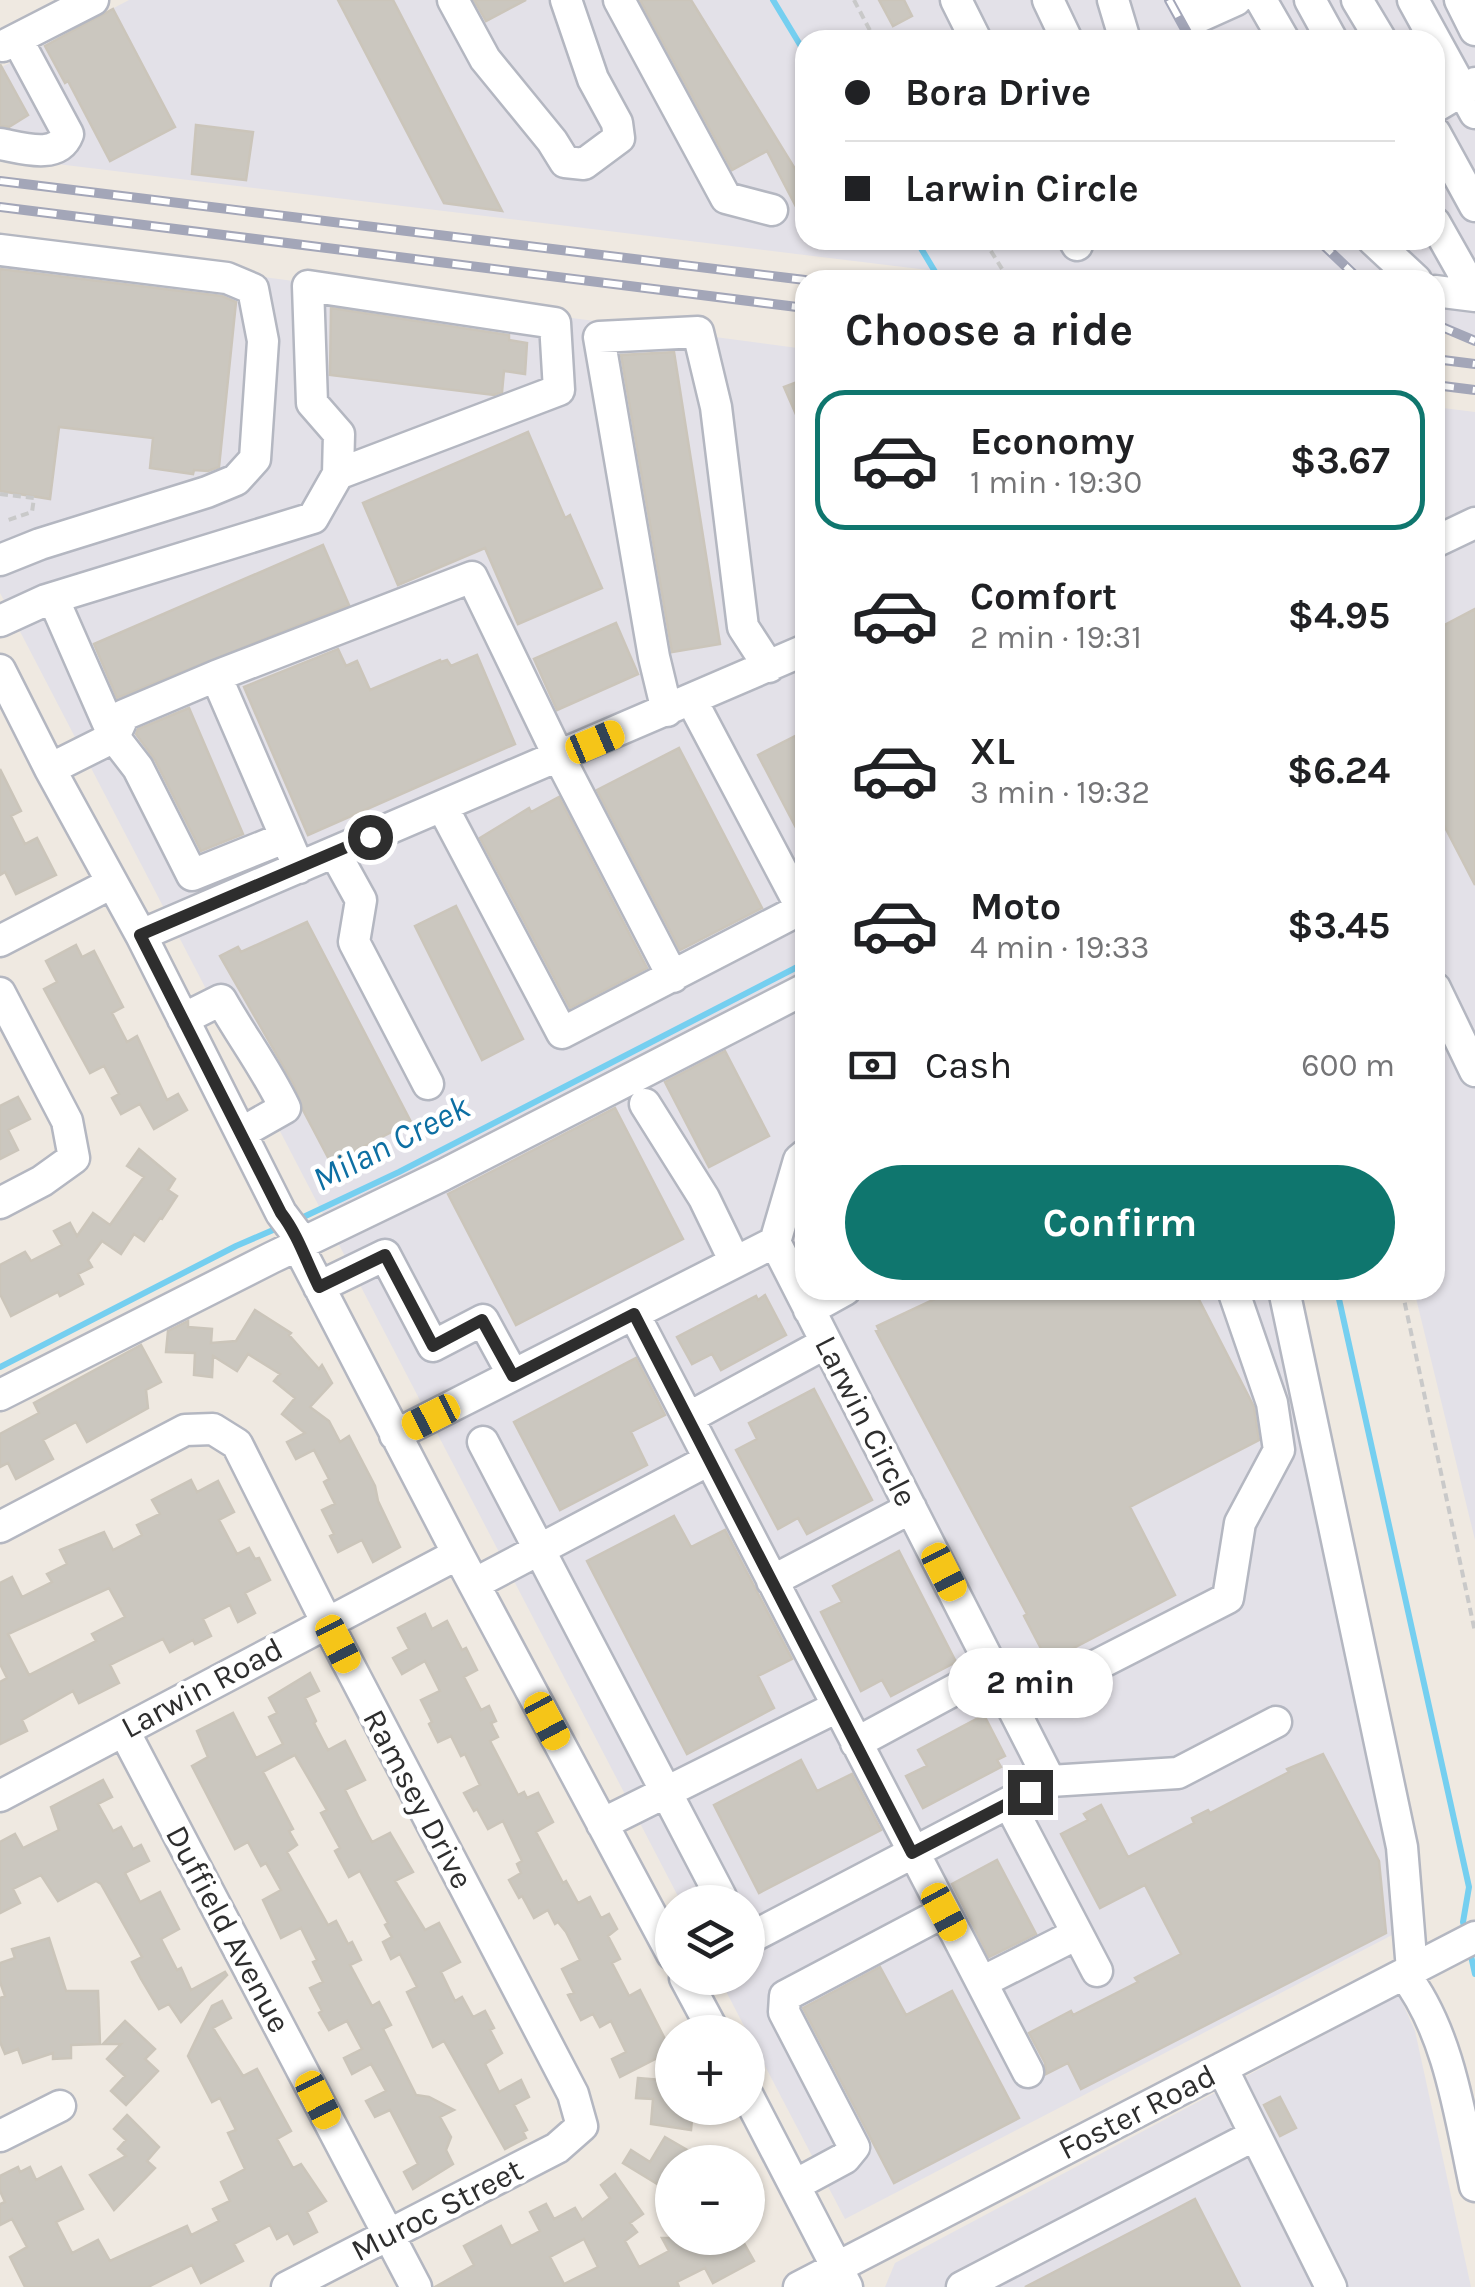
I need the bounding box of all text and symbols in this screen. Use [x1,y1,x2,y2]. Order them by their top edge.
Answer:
text: Bora Drive [905,70,1091,115]
text: Larwin Circle [905,166,1139,211]
text: Choose a ride [845,304,1133,356]
icon: car [850,415,940,505]
text: Economy [970,419,1134,464]
text: $3.67 [1290,438,1390,483]
text: 1 min · 19:30 [970,464,1142,501]
icon: car [850,570,940,660]
text: Comfort [970,574,1117,619]
text: $4.95 [1288,593,1390,638]
text: 2 min · 19:31 [970,619,1142,656]
car [562,716,628,768]
icon: car [850,725,940,815]
text: XL [970,729,1015,774]
text: $6.24 [1287,748,1390,793]
text: 3 min · 19:32 [970,774,1150,811]
route start [348,815,393,860]
icon: car [850,880,940,970]
text: Moto [970,884,1061,929]
text: $3.45 [1287,903,1390,948]
text: 4 min · 19:33 [970,929,1149,966]
icon: cash [845,1038,900,1093]
text: Cash [925,1043,1012,1088]
text: 600 m [1301,1047,1395,1084]
water label: Milan Creek [306,1086,476,1200]
button: Confirm [845,1165,1395,1280]
street label: Larwin Circle [807,1330,925,1512]
car [397,1390,465,1444]
car [917,1538,971,1606]
car [311,1610,365,1678]
street label: Larwin Road [115,1630,289,1746]
callout: 2 min [948,1647,1112,1717]
text: 2 min [986,1664,1075,1701]
car [520,1687,574,1755]
street label: Ramsey Drive [355,1703,481,1895]
route end [1008,1770,1053,1815]
street label: Duffield Avenue [158,1819,298,2039]
car [917,1878,971,1946]
map controls [655,1885,765,2255]
button: layers [655,1885,765,1995]
button: + [655,2015,765,2125]
street label: Foster Road [1052,2057,1222,2167]
car [291,2066,345,2134]
button: − [655,2145,765,2255]
street label: Muroc Street [345,2151,529,2269]

